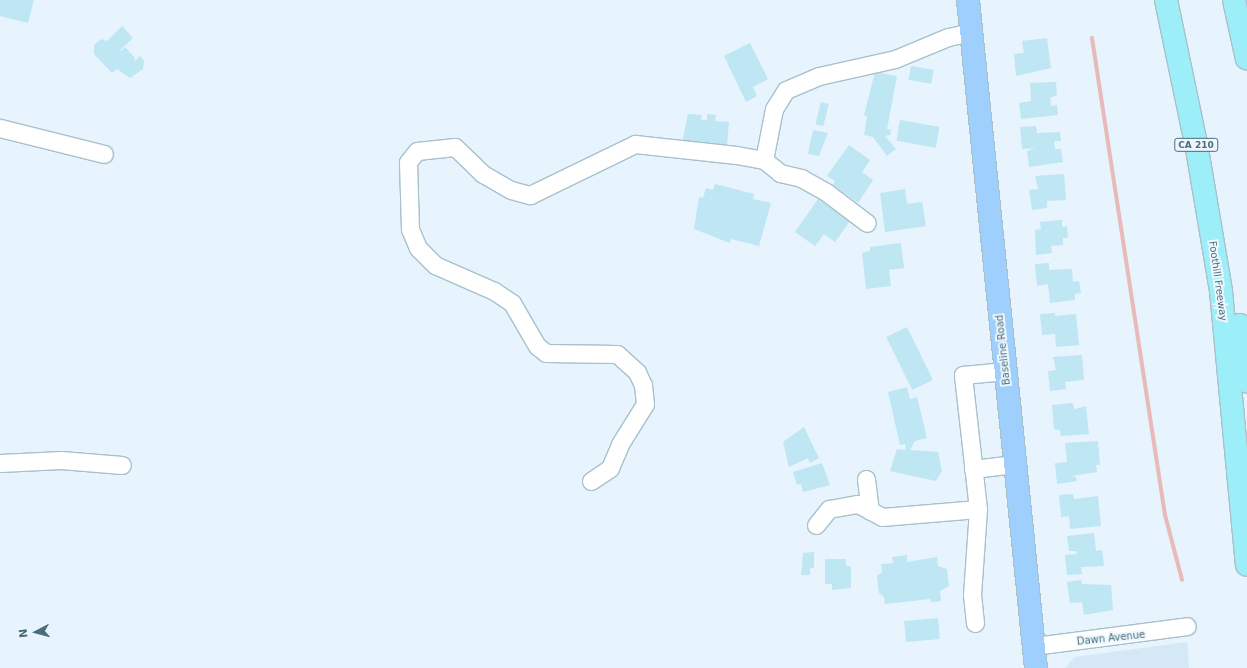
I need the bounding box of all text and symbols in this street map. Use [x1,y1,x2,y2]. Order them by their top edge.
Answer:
road number: CA 210 [1174,138,1218,152]
street label: Foothill Freeway [1206,240,1230,322]
street label: Baseline Road [993,314,1013,386]
north arrow [16,612,56,652]
text: N [17,628,31,639]
street label: Dawn Avenue [1076,628,1146,648]

